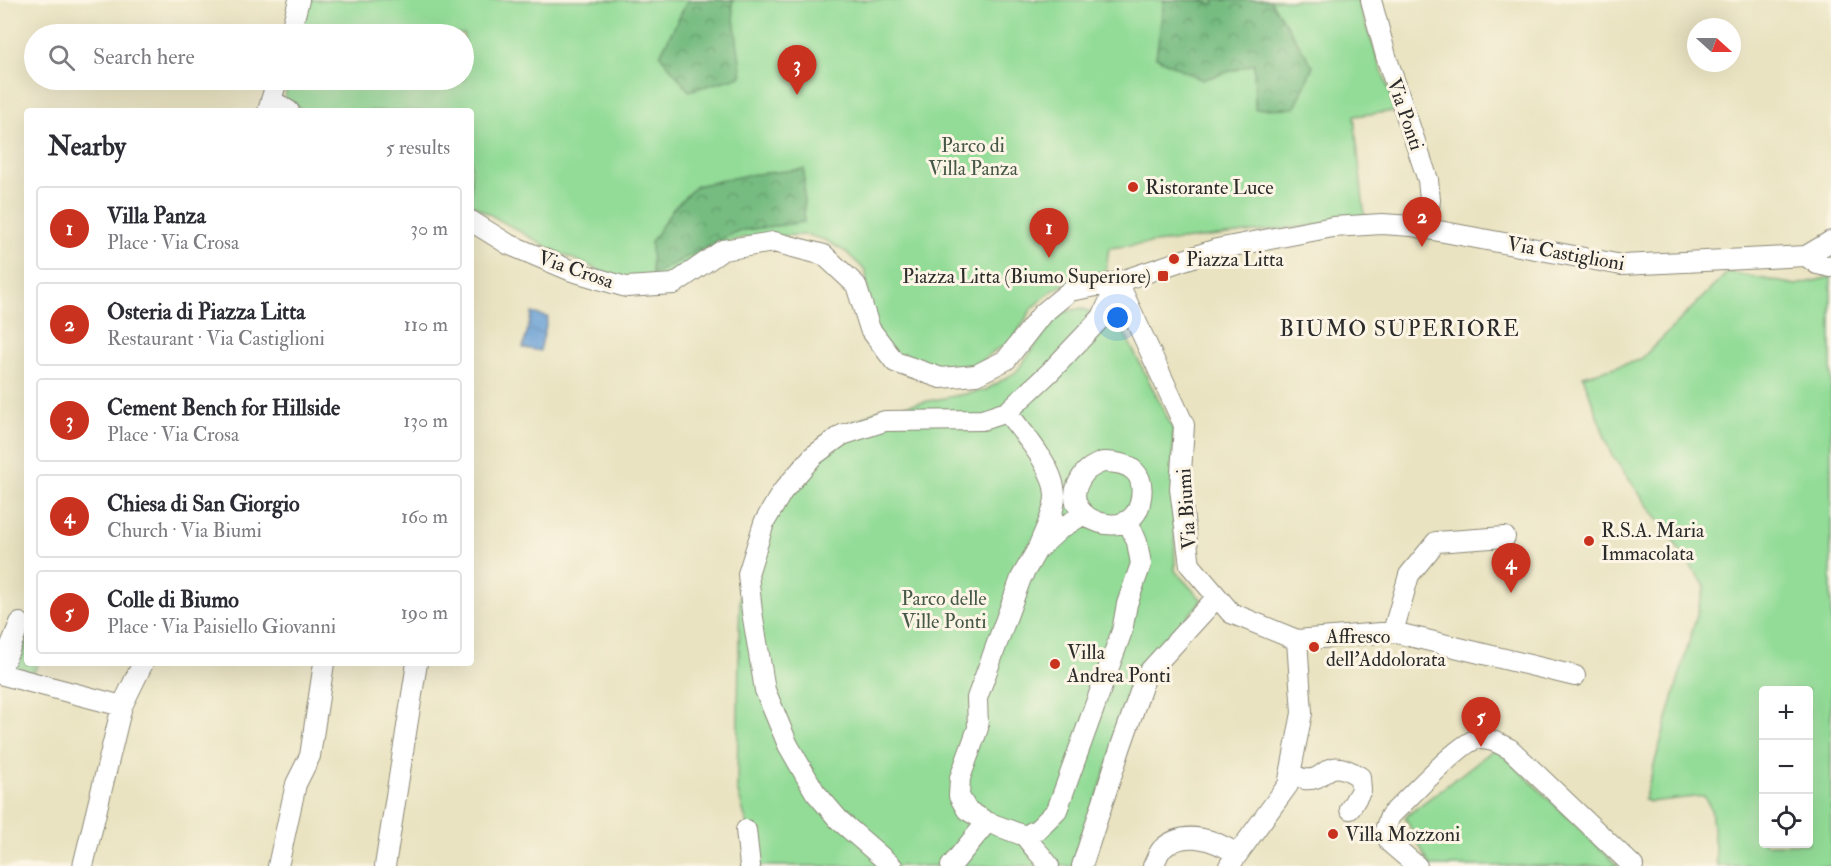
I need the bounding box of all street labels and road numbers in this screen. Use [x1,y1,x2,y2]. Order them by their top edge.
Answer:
street label: Via Ponti [1382,75,1429,153]
street label: Via Castiglioni [1505,231,1627,276]
street label: Via Crosa [535,245,618,294]
street label: Via Biumi [1171,468,1202,550]

